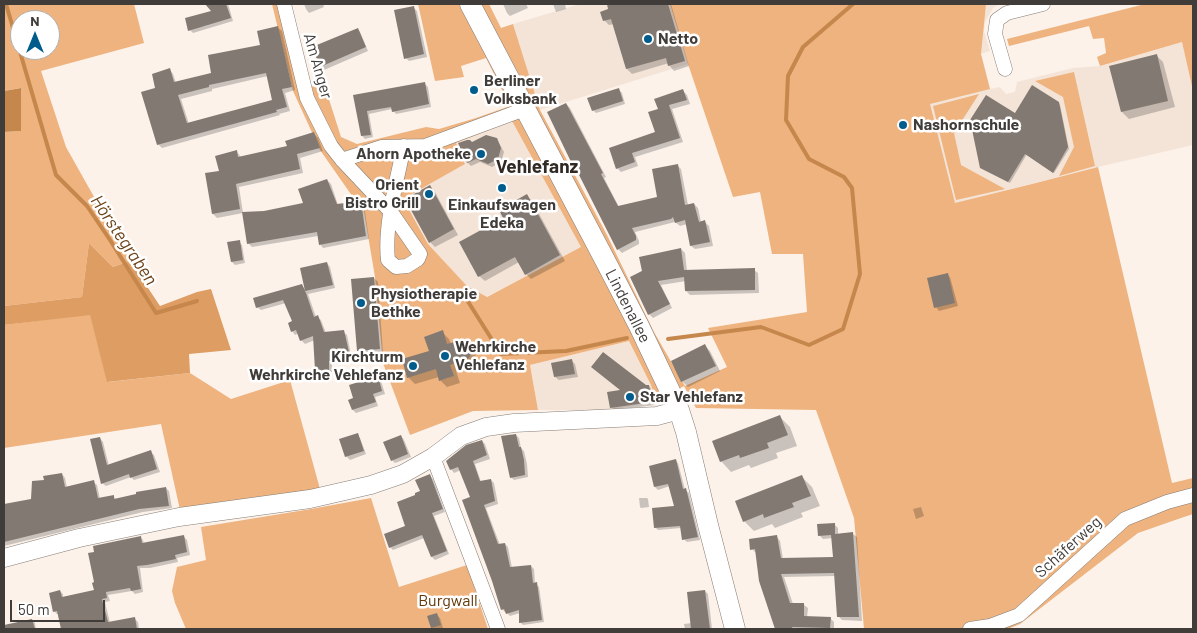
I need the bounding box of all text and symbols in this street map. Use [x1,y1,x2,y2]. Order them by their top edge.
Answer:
north arrow [10,10,60,60]
text: N [30,12,40,29]
place label: Netto [658,29,698,49]
street label: Am Anger [299,31,337,101]
marker: Netto [642,33,654,45]
place label: Berliner Volksbank [484,71,557,109]
marker: Berliner Volksbank [468,84,480,96]
place label: Nashornschule [913,115,1019,135]
marker: Nashornschule [897,119,909,131]
place label: Ahorn Apotheke [356,144,471,164]
marker: Ahorn Apotheke [475,148,487,160]
district label: Vehlefanz [496,156,578,178]
place label: Orient Bistro Grill [345,175,419,213]
marker: Einkaufswagen Edeka [496,182,508,194]
marker: Orient Bistro Grill [423,188,435,200]
water label: Hörstegraben [86,191,162,289]
place label: Einkaufswagen Edeka [448,195,556,233]
street label: Lindenallee [601,266,655,346]
place label: Physiotherapie Bethke [371,284,477,322]
marker: Physiotherapie Bethke [355,297,367,309]
place label: Wehrkirche Vehlefanz [455,337,536,375]
place label: Kirchturm Wehrkirche Vehlefanz [249,347,403,385]
marker: Wehrkirche Vehlefanz [439,350,451,362]
marker: Kirchturm Wehrkirche Vehlefanz [407,360,419,372]
place label: Star Vehlefanz [640,387,743,407]
marker: Star Vehlefanz [624,391,636,403]
street label: Schäferweg [1031,512,1105,582]
scale bar [12,590,108,622]
park label: Burgwall [418,591,478,611]
text: 50 m [18,600,50,618]

